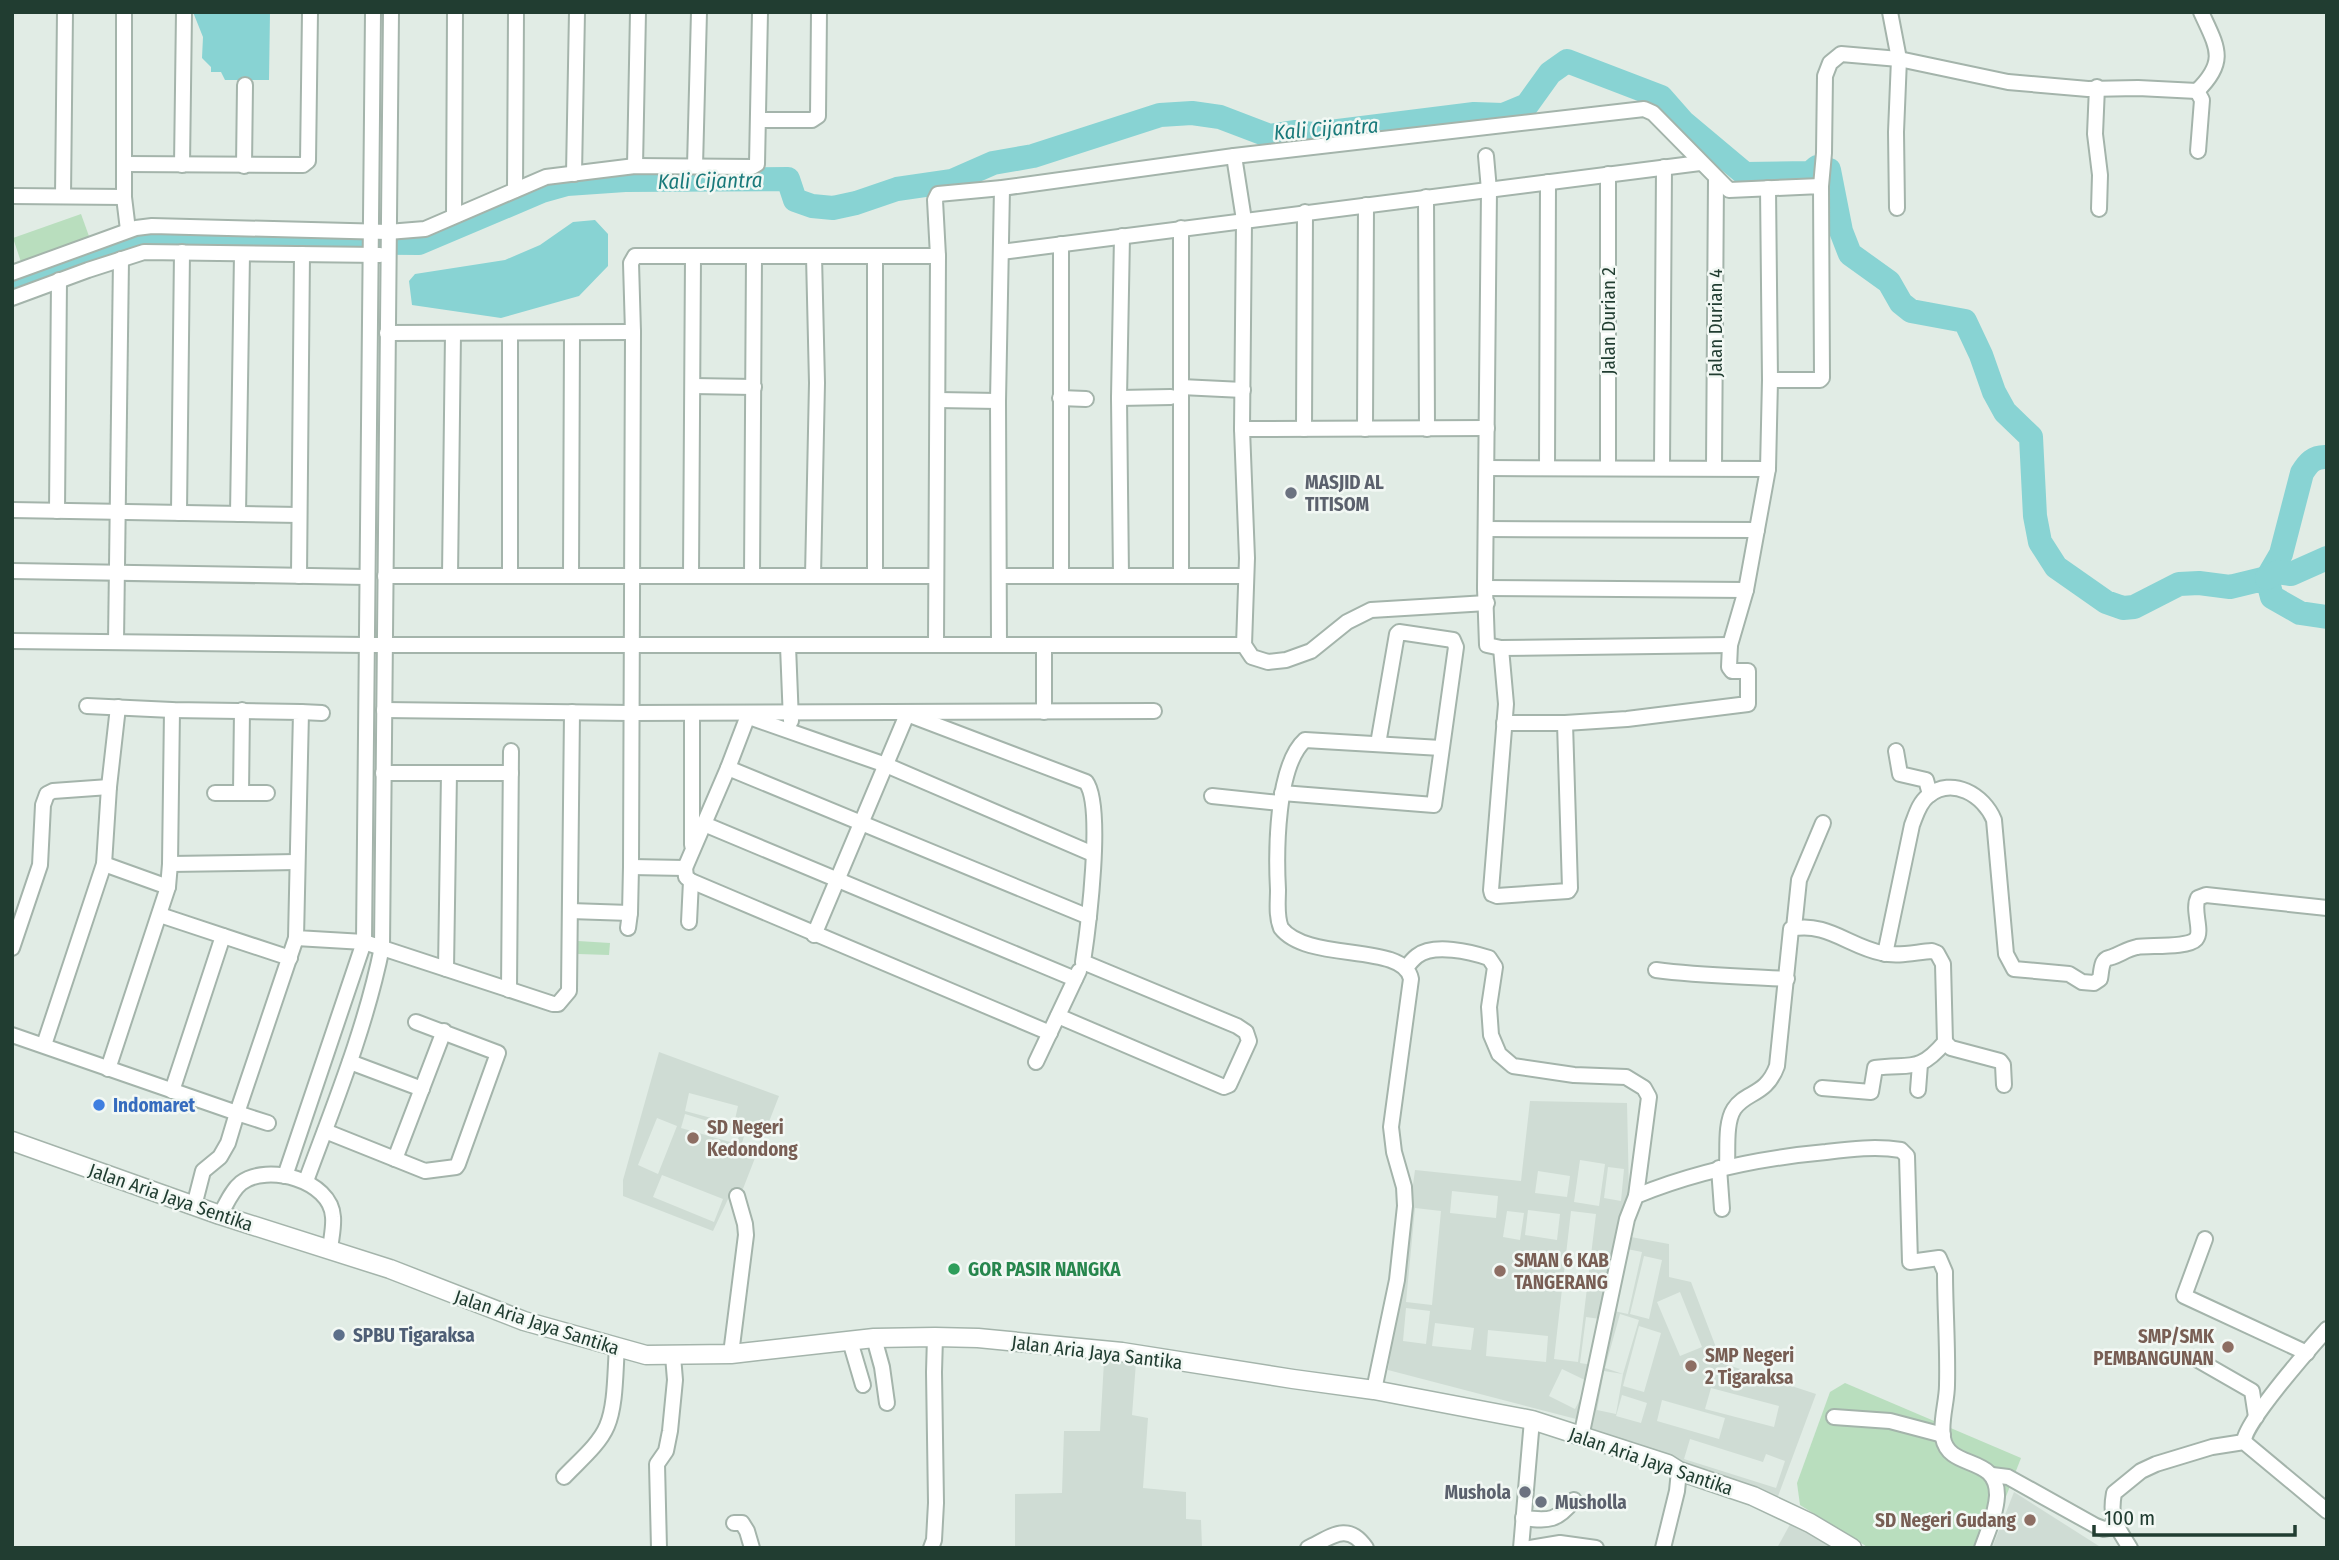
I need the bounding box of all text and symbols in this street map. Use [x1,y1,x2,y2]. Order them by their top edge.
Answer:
water label: Kali Cijantra [1273,112,1379,146]
water label: Kali Cijantra [657,167,763,195]
street label: Jalan Durian 2 [1597,267,1620,375]
street label: Jalan Durian 4 [1704,269,1727,377]
place label: MASJID AL TITISOM [1305,471,1384,516]
marker: MASJID AL TITISOM [1283,485,1299,501]
place label: Indomaret [113,1094,196,1117]
marker: Indomaret [91,1097,107,1113]
place label: SD Negeri Kedondong [707,1116,798,1161]
marker: SD Negeri Kedondong [685,1130,701,1146]
street label: Jalan Aria Jaya Sentika [86,1159,256,1236]
place label: SMAN 6 KAB TANGERANG [1514,1249,1609,1294]
place label: GOR PASIR NANGKA [968,1258,1121,1281]
marker: GOR PASIR NANGKA [946,1261,962,1277]
marker: SMAN 6 KAB TANGERANG [1492,1263,1508,1279]
street label: Jalan Aria Jaya Santika [451,1285,622,1360]
place label: SPBU Tigaraksa [353,1324,475,1347]
place label: SMP/SMK PEMBANGUNAN [2093,1325,2215,1370]
marker: SPBU Tigaraksa [331,1327,347,1343]
street label: Jalan Aria Jaya Santika [1010,1331,1184,1374]
marker: SMP/SMK PEMBANGUNAN [2220,1339,2236,1355]
place label: SMP Negeri 2 Tigaraksa [1704,1344,1794,1389]
marker: SMP Negeri 2 Tigaraksa [1683,1358,1699,1374]
street label: Jalan Aria Jaya Santika [1566,1423,1736,1500]
place label: Mushola [1444,1481,1511,1504]
marker: Mushola [1517,1484,1533,1500]
place label: Musholla [1555,1491,1627,1514]
marker: Musholla [1533,1494,1549,1510]
scale bar [2094,1494,2295,1538]
text: 100 m [2104,1505,2155,1531]
place label: SD Negeri Gudang [1875,1509,2017,1532]
marker: SD Negeri Gudang [2022,1512,2038,1528]

